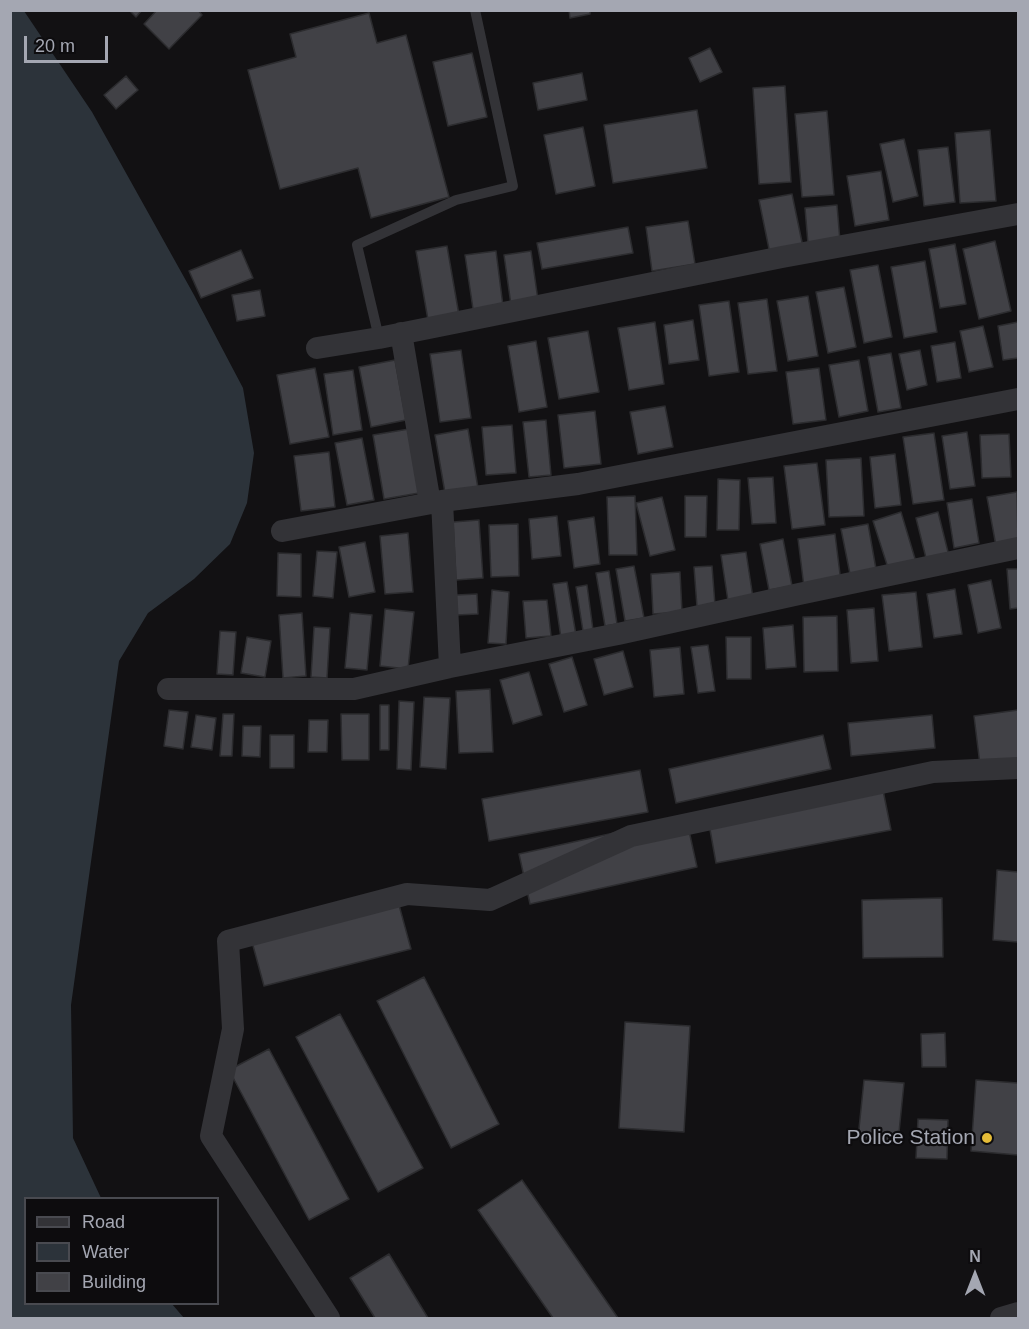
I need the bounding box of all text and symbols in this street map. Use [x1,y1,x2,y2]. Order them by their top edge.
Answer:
scale bar [27,24,111,62]
text: 20 m [35,36,75,56]
place label: Police Station [847,1125,975,1151]
marker: Police Station [980,1131,994,1145]
legend [24,1197,219,1305]
text: Road [82,1212,125,1232]
text: Water [82,1242,129,1262]
north arrow [945,1245,1005,1305]
text: N [969,1248,981,1265]
text: Building [82,1272,146,1292]

